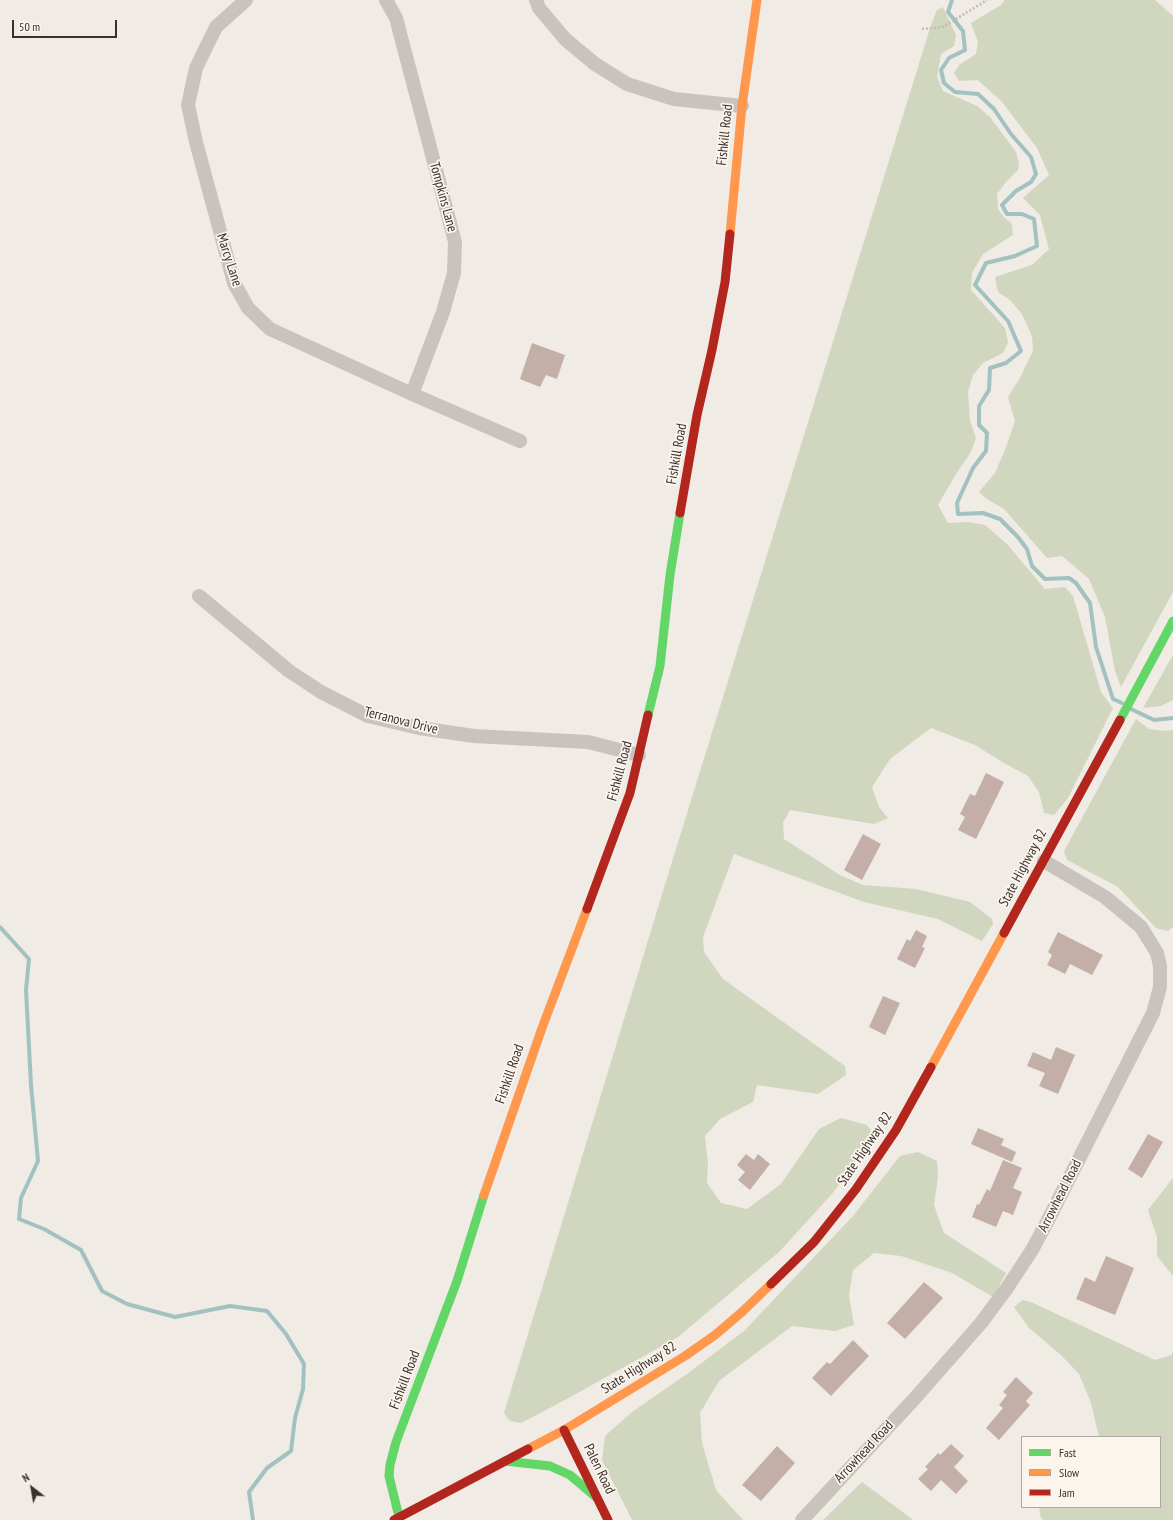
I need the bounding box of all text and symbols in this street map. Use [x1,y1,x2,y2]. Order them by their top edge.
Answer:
scale bar [14,12,119,38]
text: 50 m [19,19,40,34]
street label: Fishkill Road [713,104,737,166]
street label: Tompkins Lane [426,160,460,234]
street label: Marcy Lane [213,231,245,289]
street label: Fishkill Road [663,422,691,486]
street label: Terranova Drive [362,704,440,738]
street label: Fishkill Road [604,739,636,803]
street label: State Highway 82 [996,826,1050,910]
street label: Fishkill Road [492,1042,528,1106]
street label: State Highway 82 [834,1109,896,1189]
street label: Arrowhead Road [1035,1157,1085,1235]
street label: State Highway 82 [598,1338,680,1398]
street label: Fishkill Road [386,1348,424,1412]
street label: Arrowhead Road [831,1417,897,1487]
legend [1021,1436,1161,1508]
street label: Palen Road [580,1441,618,1497]
text: Fast [1059,1445,1076,1460]
text: Slow [1059,1465,1079,1480]
north arrow [12,1468,52,1508]
text: N [20,1470,32,1485]
text: Jam [1059,1485,1075,1500]

